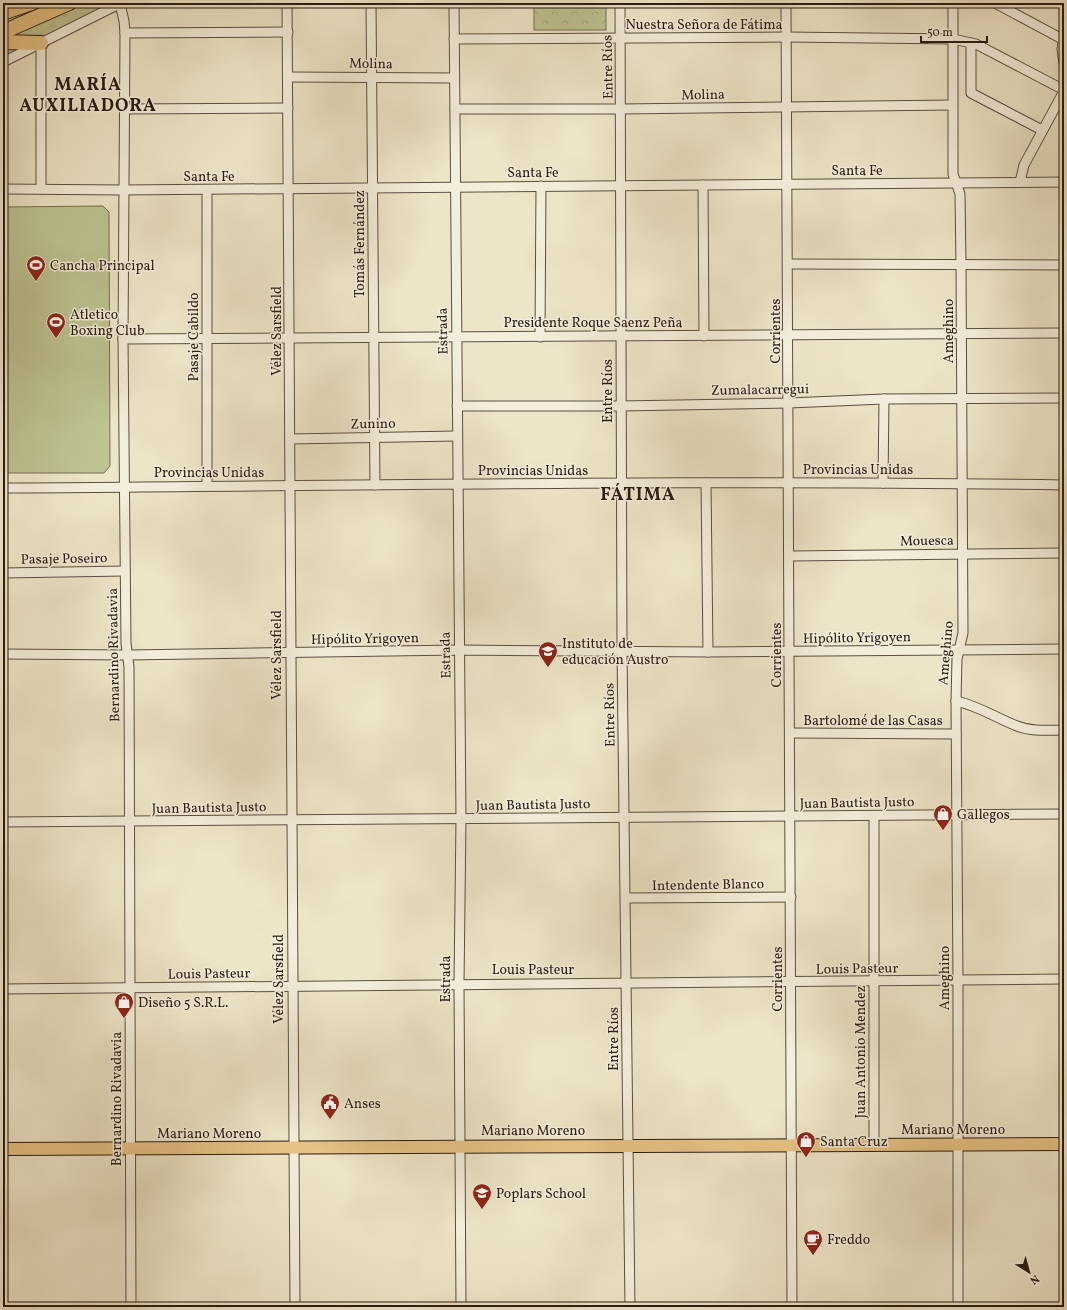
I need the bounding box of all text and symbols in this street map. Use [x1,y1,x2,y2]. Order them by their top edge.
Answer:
street label: Nuestra Señora de Fátima [625,16,783,35]
scale bar [921,18,987,44]
text: 50 m [927,25,953,41]
street label: Entre Ríos [598,35,619,99]
street label: Molina [349,55,393,74]
district label: MARÍA AUXILIADORA [19,73,157,119]
street label: Molina [681,86,725,105]
street label: Santa Fe [831,162,883,181]
street label: Santa Fe [507,164,559,183]
street label: Santa Fe [183,168,235,187]
street label: Tomás Fernández [351,190,370,298]
sports icon: Cancha Principal [25,254,47,282]
place label: Cancha Principal [50,257,155,276]
street label: Vélez Sarsfield [268,286,287,376]
street label: Pasaje Cabildo [185,293,204,381]
street label: Corrientes [767,299,786,363]
street label: Ameghino [940,299,959,363]
place label: Atletico Boxing Club [70,306,145,341]
street label: Estrada [434,307,453,355]
sports icon: Atletico Boxing Club [45,311,67,339]
street label: Presidente Roque Saenz Peña [504,314,683,333]
street label: Entre Ríos [599,359,618,423]
street label: Zumalacarregui [711,380,809,401]
street label: Zunino [350,415,396,434]
street label: Provincias Unidas [803,461,913,480]
street label: Provincias Unidas [478,462,588,481]
street label: Provincias Unidas [154,464,264,483]
district label: FÁTIMA [600,483,676,508]
street label: Mouesca [900,532,954,551]
street label: Pasaje Poseiro [20,549,108,570]
street label: Bernardino Rivadavia [104,588,125,722]
street label: Vélez Sarsfield [268,610,287,700]
street label: Ameghino [934,620,959,686]
street label: Corrientes [768,623,787,687]
street label: Hipólito Yrigoyen [803,628,911,649]
street label: Hipólito Yrigoyen [311,629,419,650]
street label: Estrada [437,631,456,679]
place label: Instituto de educación Austro [562,635,668,670]
school or university icon: Instituto de educación Austro [537,640,559,668]
street label: Entre Ríos [600,683,621,747]
street label: Bartolomé de las Casas [803,712,943,731]
street label: Juan Bautista Justo [799,793,915,814]
street label: Juan Bautista Justo [475,795,591,816]
street label: Juan Bautista Justo [151,798,267,819]
shop icon: Gallegos [932,803,954,831]
place label: Gallegos [957,806,1010,825]
street label: Intendente Blanco [652,875,764,896]
street label: Vélez Sarsfield [270,934,289,1024]
street label: Ameghino [936,946,955,1010]
street label: Corrientes [769,947,788,1011]
street label: Estrada [437,955,456,1003]
street label: Louis Pasteur [816,959,899,980]
street label: Louis Pasteur [492,961,574,980]
street label: Louis Pasteur [168,964,251,985]
street label: Juan Antonio Mendez [852,985,871,1119]
shop icon: Diseño 5 S.R.L. [113,991,135,1019]
place label: Diseño 5 S.R.L. [138,994,228,1013]
street label: Entre Ríos [605,1007,624,1071]
street label: Bernardino Rivadavia [108,1032,127,1166]
public building icon: Anses [319,1092,341,1120]
place label: Anses [344,1095,381,1114]
street label: Mariano Moreno [901,1121,1005,1140]
street label: Mariano Moreno [481,1122,585,1141]
street label: Mariano Moreno [157,1125,261,1144]
shop icon: Santa Cruz [795,1130,817,1158]
place label: Santa Cruz [820,1133,888,1152]
school or university icon: Poplars School [471,1182,493,1210]
place label: Poplars School [496,1185,586,1204]
cafe icon: Freddo [802,1228,824,1256]
place label: Freddo [827,1231,870,1250]
north arrow [1009,1252,1049,1292]
text: N [1026,1270,1042,1287]

